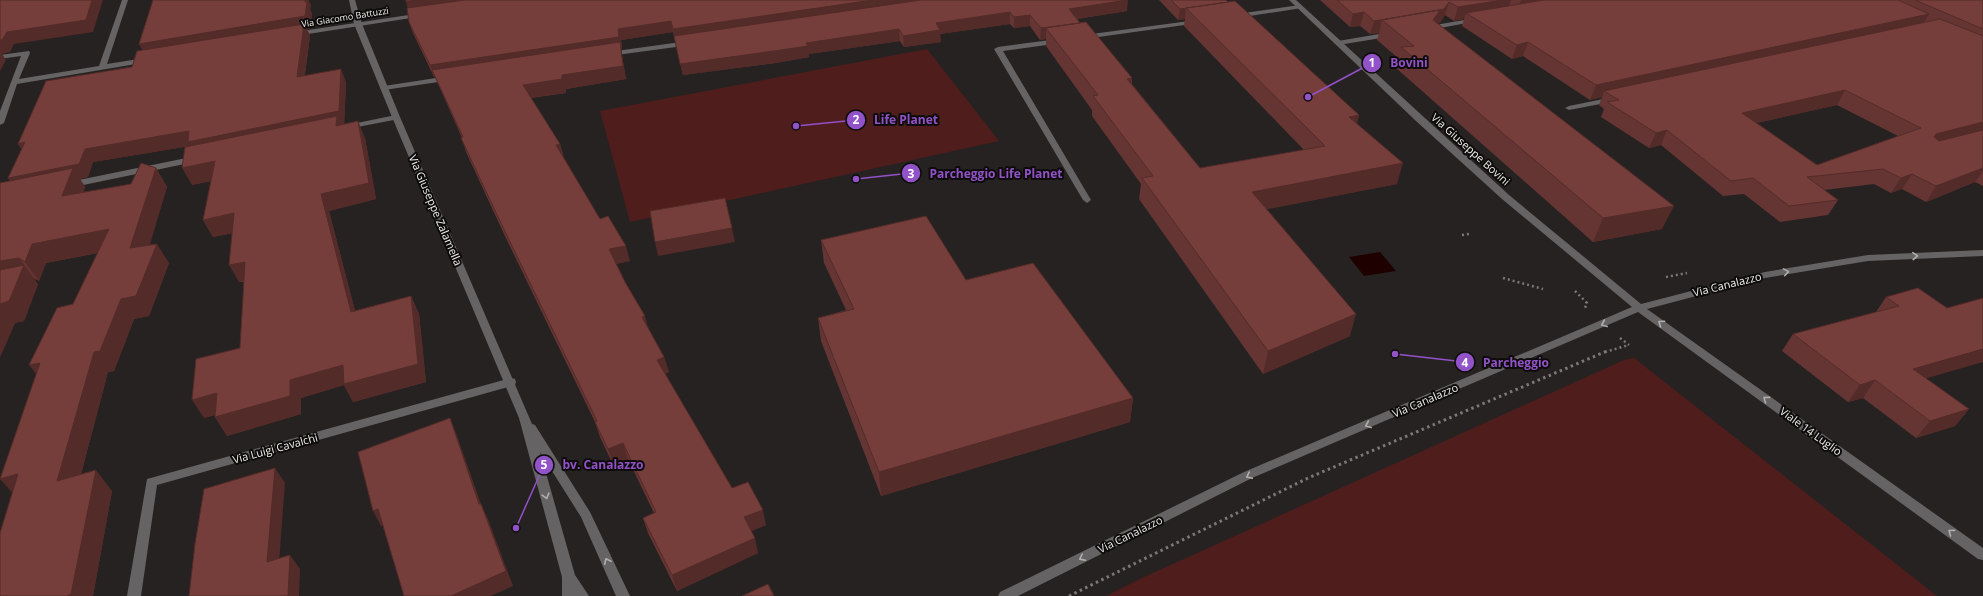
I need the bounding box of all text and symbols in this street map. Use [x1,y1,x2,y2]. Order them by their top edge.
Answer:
street label: Via Giacomo Battuzzi [300,4,390,30]
callout: Bovini [1362,51,1436,75]
text: 1 [1369,54,1375,71]
text: Bovini [1390,54,1428,71]
callout: Life Planet [846,108,946,132]
street label: Via Giuseppe Bovini [1428,110,1514,188]
text: 2 [853,111,860,128]
text: Life Planet [874,111,938,128]
street label: Via Giuseppe Zalamella [406,152,466,268]
callout: Parcheggio Life Planet [901,161,1070,185]
text: 3 [908,165,915,182]
text: Parcheggio Life Planet [929,165,1063,182]
one-way arrow [1912,252,1918,260]
street label: Via Canalazzo [1691,268,1763,300]
one-way arrow [1783,268,1789,276]
one-way arrow [1600,319,1608,327]
one-way arrow [1658,320,1665,328]
callout: Parcheggio [1455,350,1558,374]
text: 4 [1462,354,1469,371]
text: Parcheggio [1483,354,1549,371]
street label: Via Canalazzo [1390,379,1461,421]
one-way arrow [1764,397,1771,404]
street label: Viale 14 Luglio [1777,403,1845,459]
one-way arrow [1365,420,1372,428]
street label: Via Luigi Cavalchi [231,429,319,467]
callout: bv. Canalazzo [534,453,651,477]
text: 5 [541,456,548,473]
text: bv. Canalazzo [562,456,644,473]
one-way arrow [1245,471,1252,479]
one-way arrow [541,492,550,499]
street label: Via Canalazzo [1095,512,1165,556]
one-way arrow [1949,530,1956,537]
one-way arrow [1079,553,1086,561]
one-way arrow [604,557,612,565]

